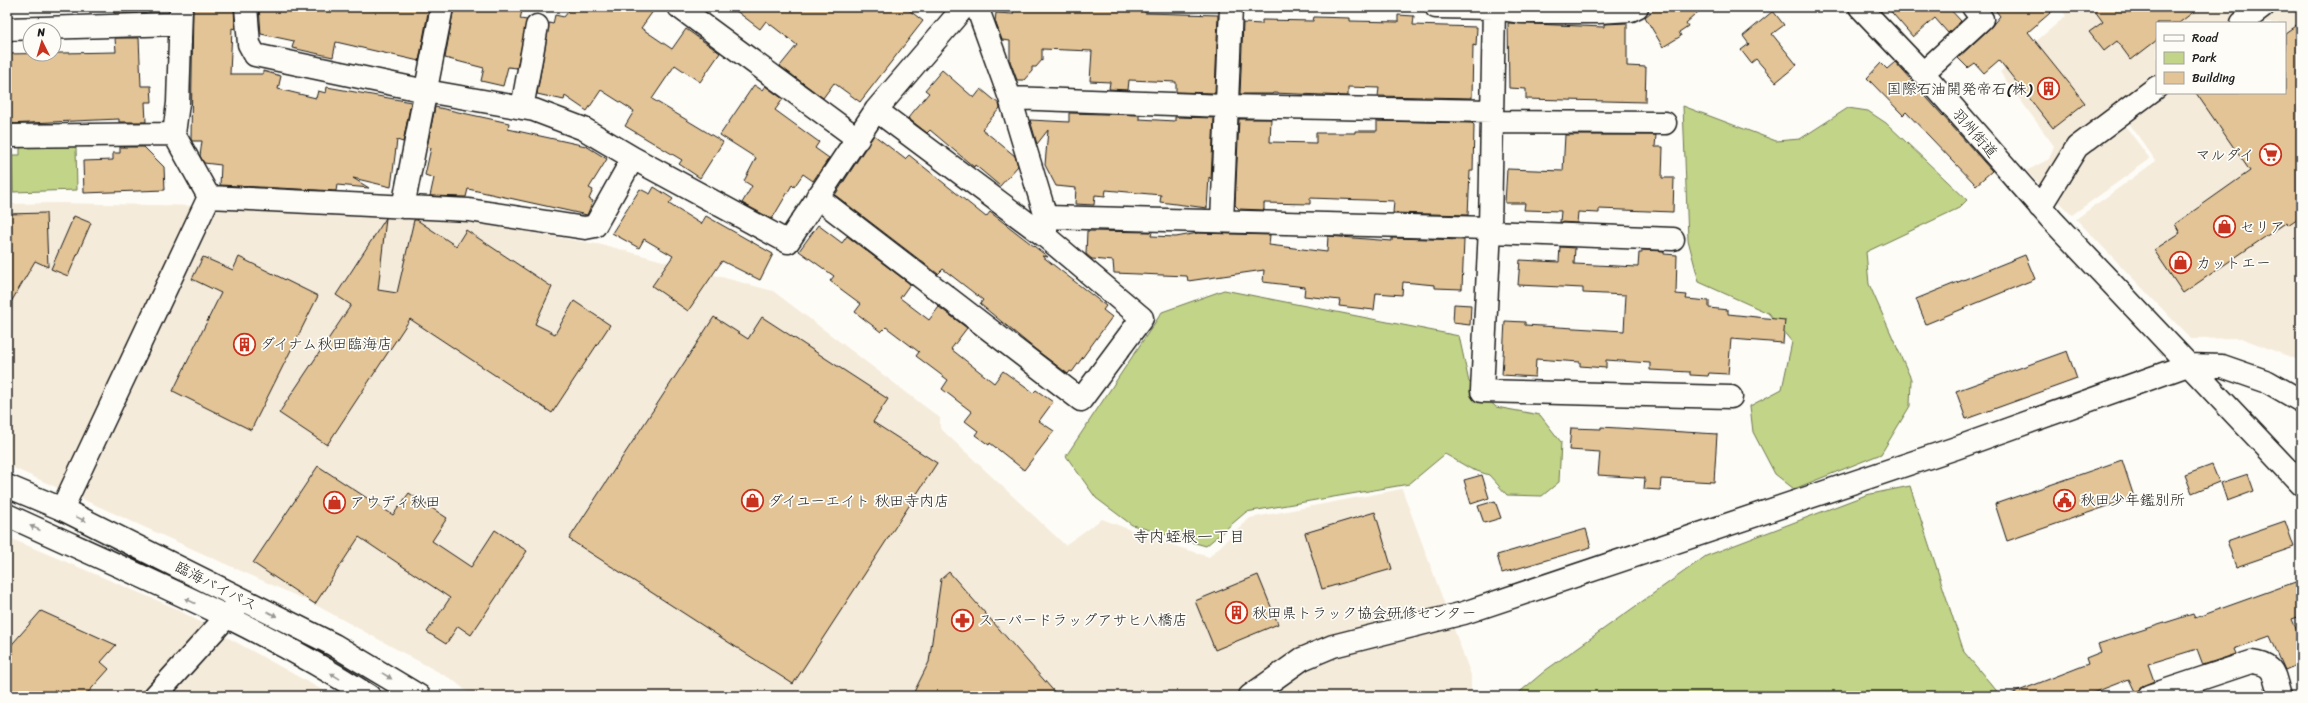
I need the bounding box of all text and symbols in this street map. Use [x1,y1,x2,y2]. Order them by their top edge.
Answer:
north arrow [22,22,62,62]
legend [2156,22,2286,94]
text: N [36,23,46,42]
text: Road [2192,27,2219,49]
text: Park [2192,47,2217,69]
text: Building [2192,67,2235,89]
place label: 国際石油開発帝石(株) [1886,76,2033,102]
building icon: 国際石油開発帝石(株) [2035,76,2061,102]
street label: 羽州街道 [1946,102,2004,164]
place label: マルダイ [2195,142,2254,168]
supermarket icon: マルダイ [2257,142,2283,168]
shop icon: セリア [2212,214,2238,240]
place label: セリア [2240,214,2285,240]
shop icon: カットエー [2167,250,2193,276]
place label: カットエー [2196,250,2271,276]
building icon: ダイナム秋田臨海店 [232,331,258,357]
place label: ダイナム秋田臨海店 [260,331,392,357]
public building icon: 秋田少年鑑別所 [2052,487,2078,513]
place label: 秋田少年鑑別所 [2080,487,2185,513]
shop icon: ダイユーエイト 秋田寺内店 [740,488,766,514]
place label: ダイユーエイト 秋田寺内店 [768,488,949,514]
shop icon: アウディ秋田 [321,489,347,515]
place label: アウディ秋田 [350,489,441,515]
one-way arrow [75,516,87,522]
district label: 寺内蛭根一丁目 [1133,522,1245,551]
one-way arrow [29,525,40,531]
street label: 臨海バイパス [170,554,262,618]
one-way arrow [185,598,196,604]
building icon: 秋田県トラック協会研修センター [1224,600,1250,626]
place label: 秋田県トラック協会研修センター [1252,600,1476,626]
pharmacy icon: スーパードラッグアサヒ八橋店 [950,607,976,633]
place label: スーパードラッグアサヒ八橋店 [978,607,1187,633]
one-way arrow [267,611,278,617]
one-way arrow [329,672,341,679]
one-way arrow [381,672,393,679]

